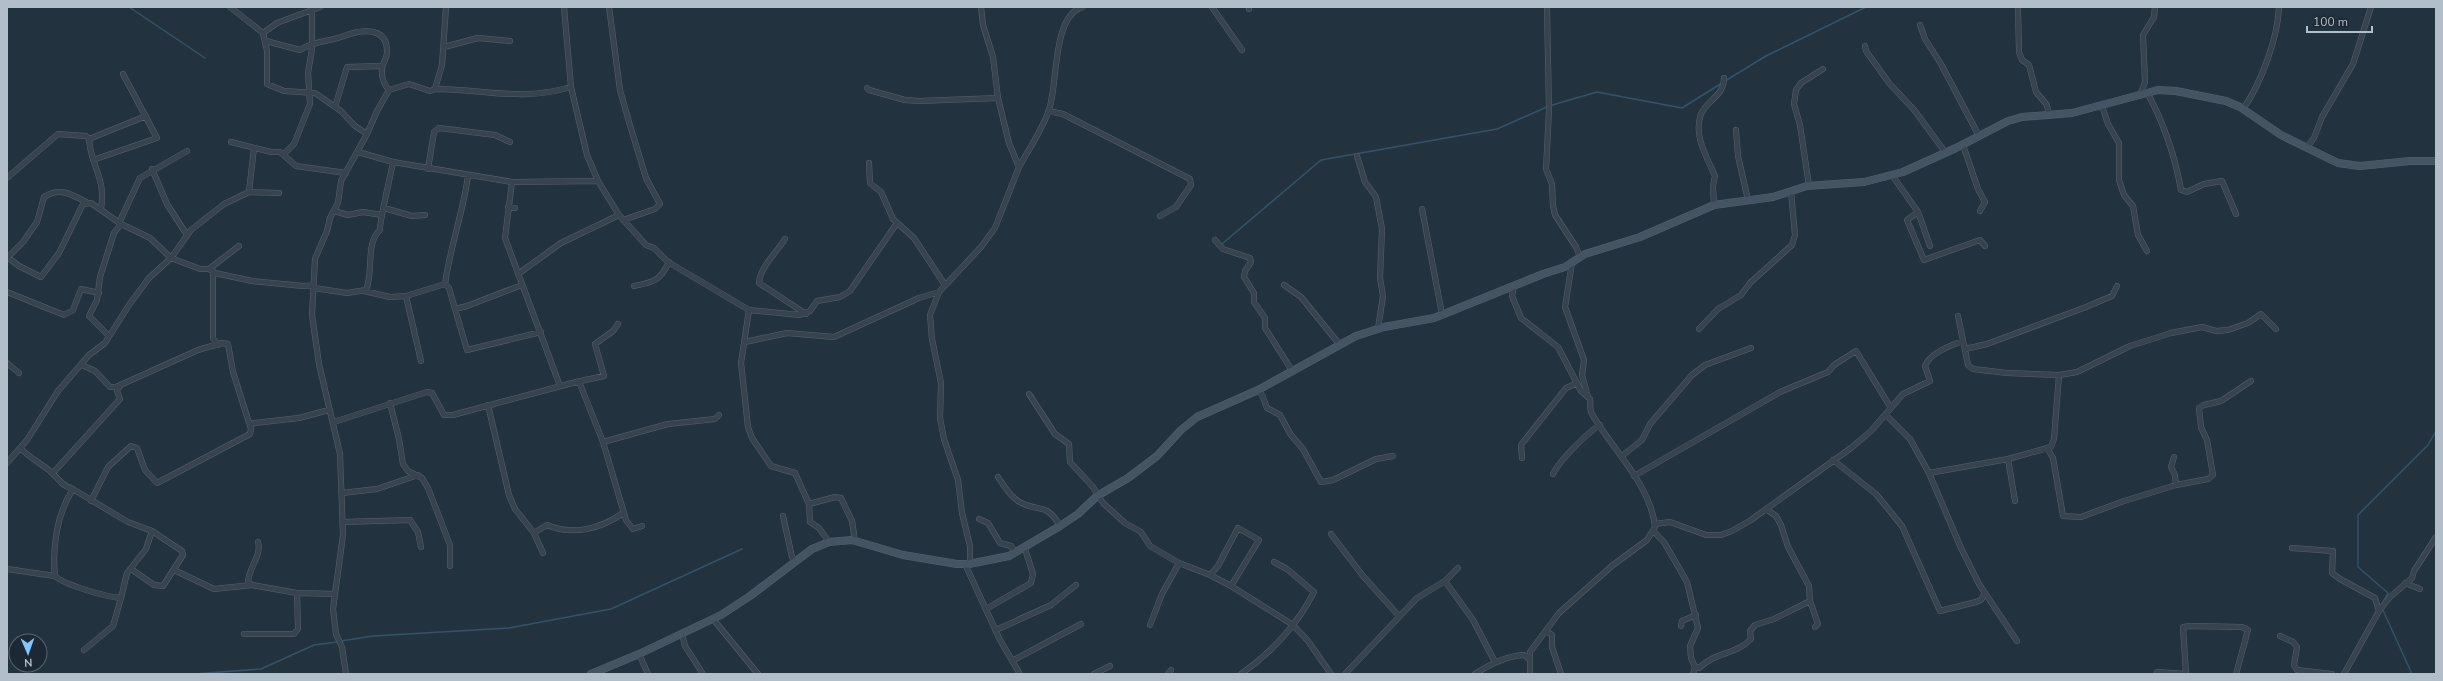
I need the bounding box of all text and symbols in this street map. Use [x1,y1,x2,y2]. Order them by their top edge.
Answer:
scale bar [2307,8,2372,34]
text: 100 m [2313,14,2348,30]
north arrow [8,633,48,673]
text: N [24,655,33,670]

